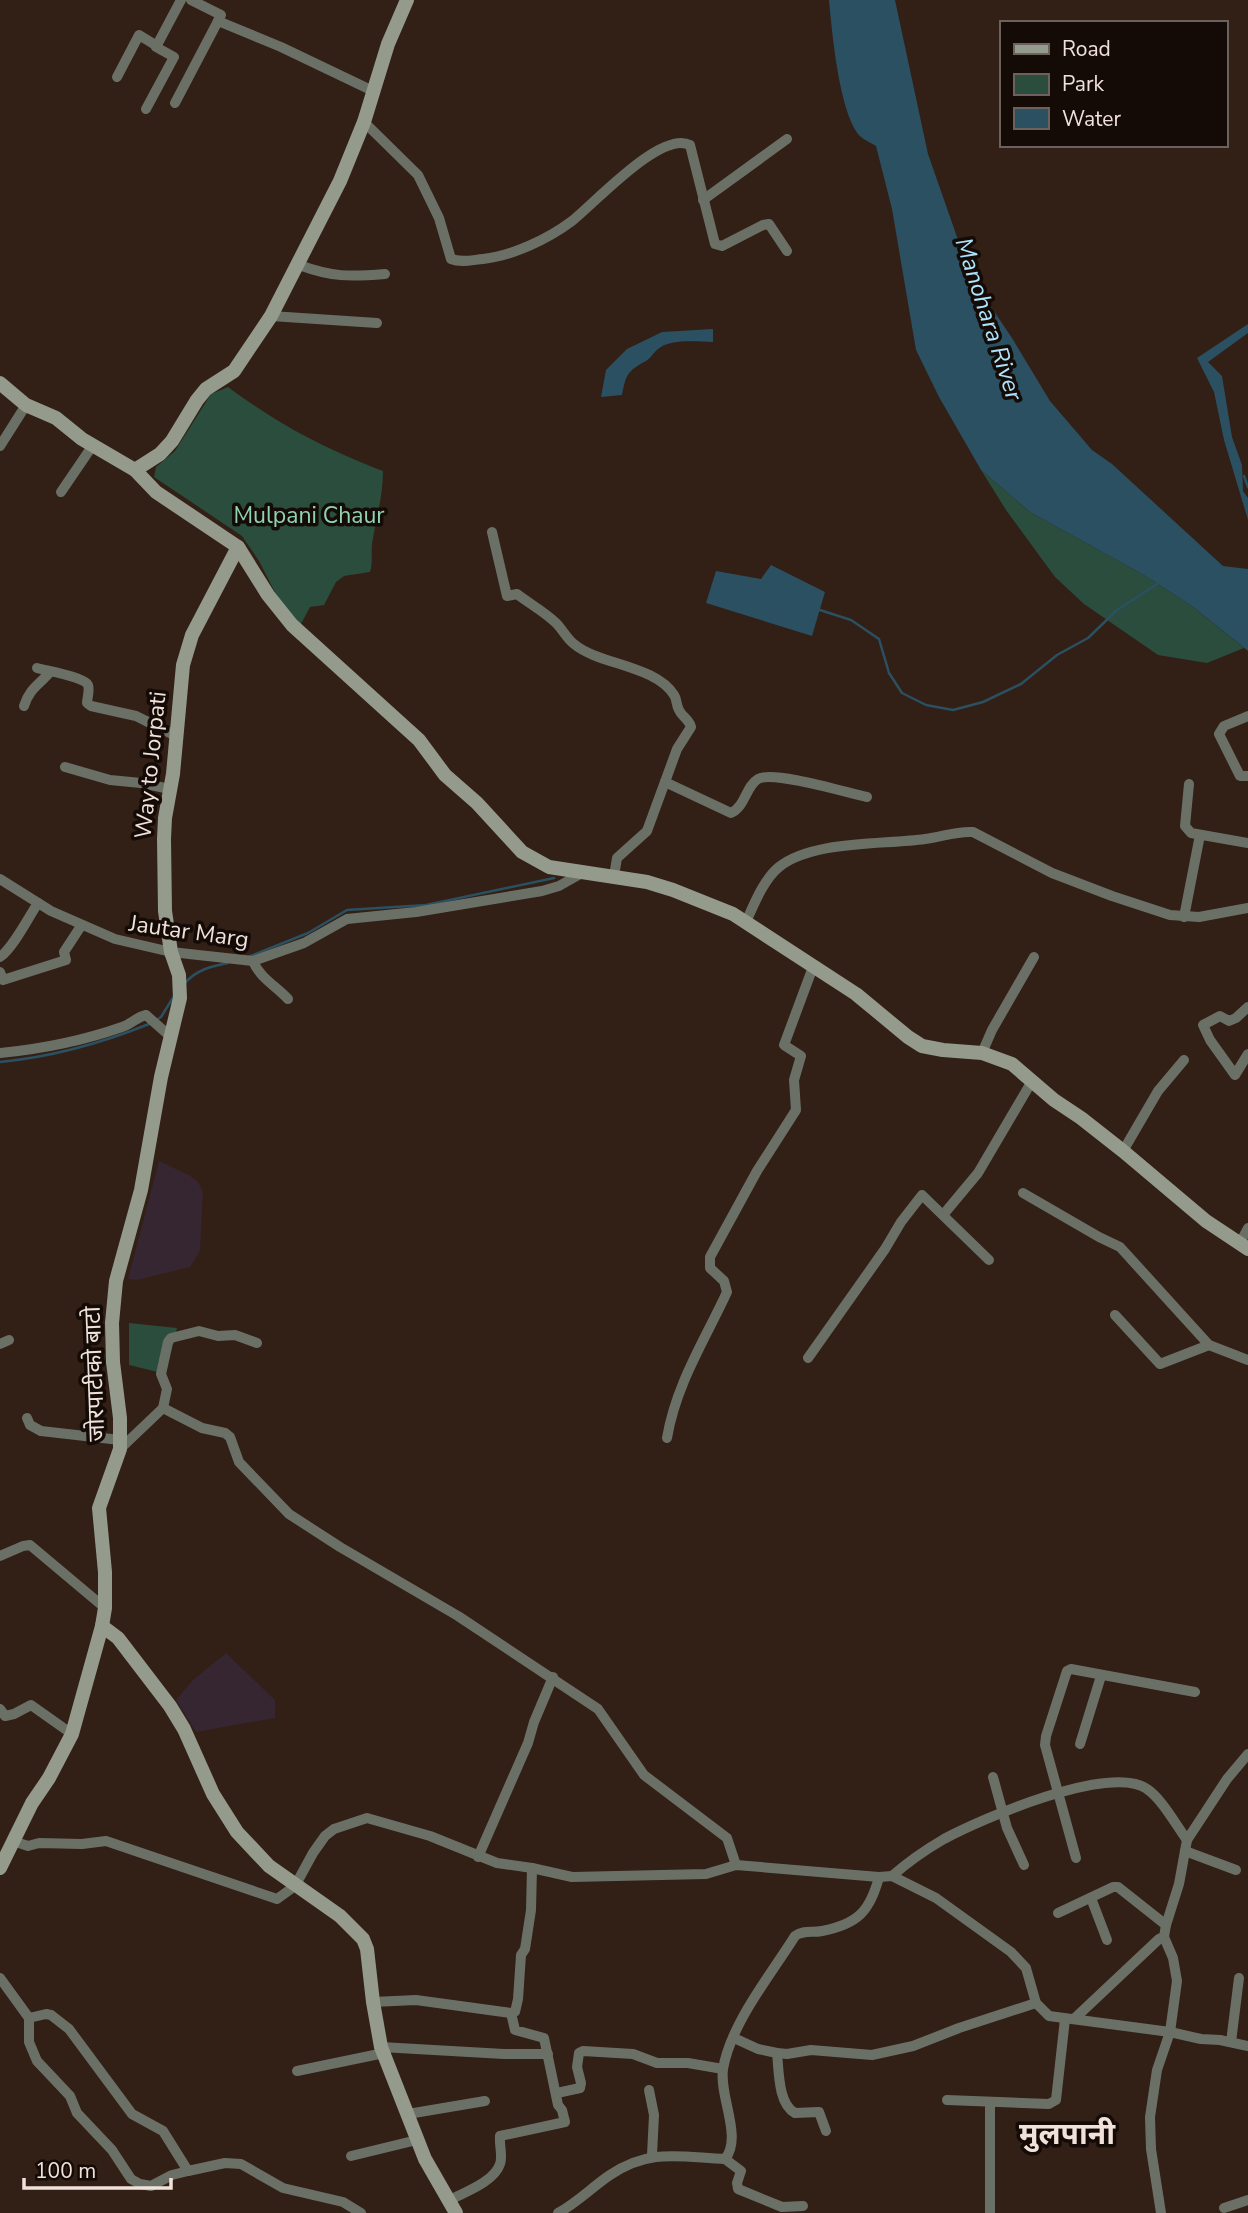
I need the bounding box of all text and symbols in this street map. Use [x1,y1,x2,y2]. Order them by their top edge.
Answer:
legend [1000,21,1227,147]
text: Road [1062,35,1111,63]
text: Park [1062,70,1104,98]
text: Water [1062,105,1121,133]
water label: Manohara River [948,234,1031,406]
park label: Mulpani Chaur [233,500,385,531]
street label: Way to Jorpati [127,690,174,840]
street label: Jautar Marg [126,908,251,955]
street label: जोरपाटीको बाटो [77,1305,112,1442]
district label: मुलपानी [1019,2114,1116,2155]
scale bar [24,2146,172,2190]
text: 100 m [35,2157,96,2185]

